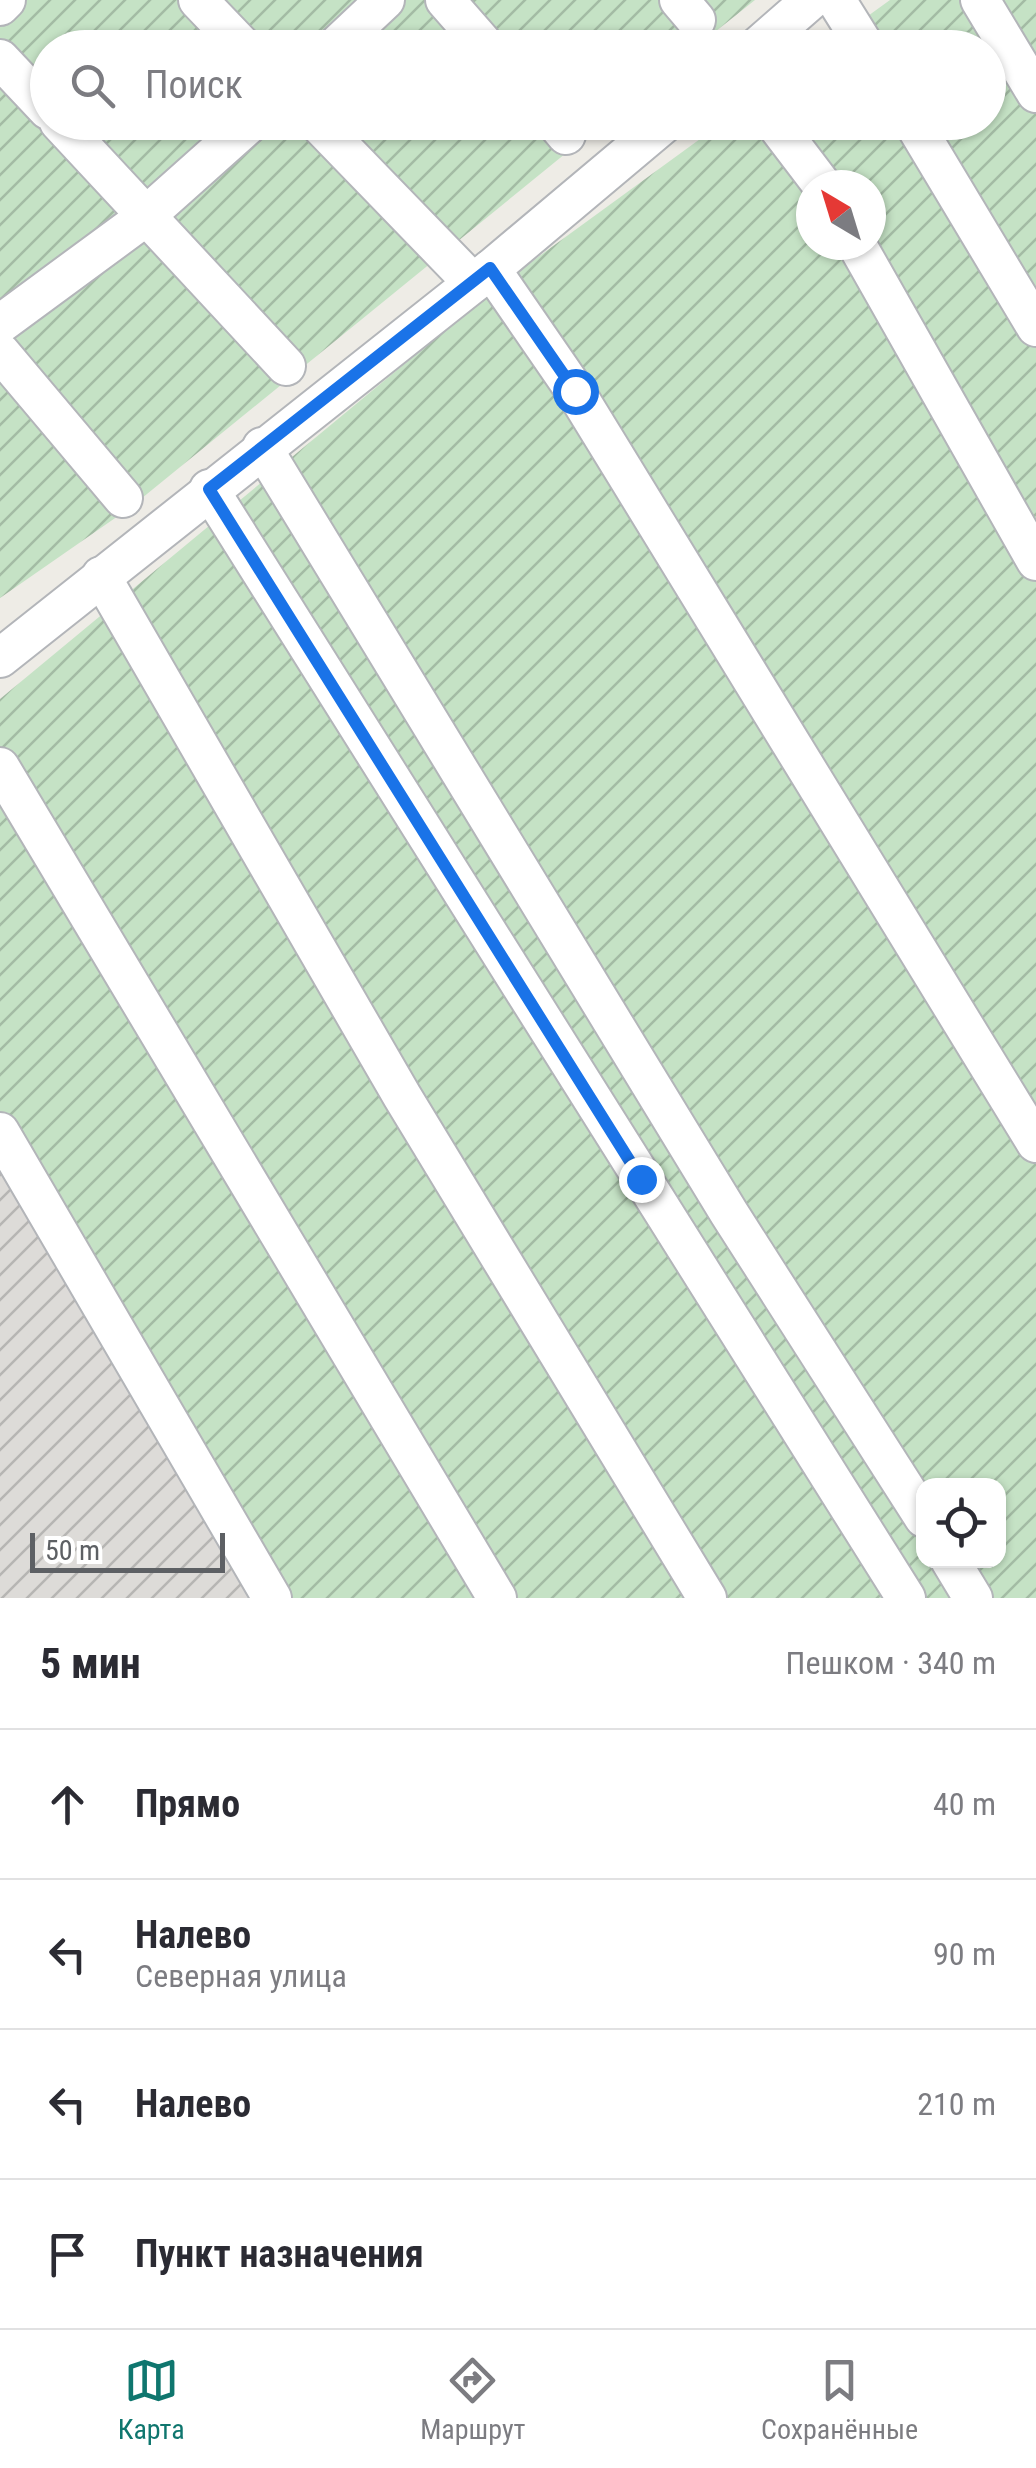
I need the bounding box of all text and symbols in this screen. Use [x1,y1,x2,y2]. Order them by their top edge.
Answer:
search box [30,30,1006,140]
icon: search [65,58,120,113]
text: Поиск [145,63,243,107]
north arrow [796,170,886,260]
route start [553,369,599,415]
route end [619,1157,665,1203]
map controls [916,1478,1006,1568]
button: locate [916,1478,1006,1568]
scale bar [30,1528,225,1572]
text: 50 m [45,1534,100,1567]
text: 5 мин [40,1639,141,1688]
text: Пешком · 340 m [786,1644,996,1682]
icon: ahead [40,1777,95,1832]
text: Прямо [135,1782,240,1826]
text: 40 m [933,1785,996,1823]
text: Налево [135,1913,251,1957]
icon: left [40,1927,95,1982]
text: 90 m [933,1935,996,1973]
text: Северная улица [135,1957,347,1995]
icon: left [40,2077,95,2132]
text: Налево [135,2082,251,2126]
text: 210 m [917,2085,996,2123]
icon: arrive [40,2227,95,2282]
text: Пункт назначения [135,2232,424,2276]
tab: Карта [118,2353,185,2446]
tab: Маршрут [420,2353,526,2446]
tab: Сохранённые [761,2353,918,2446]

